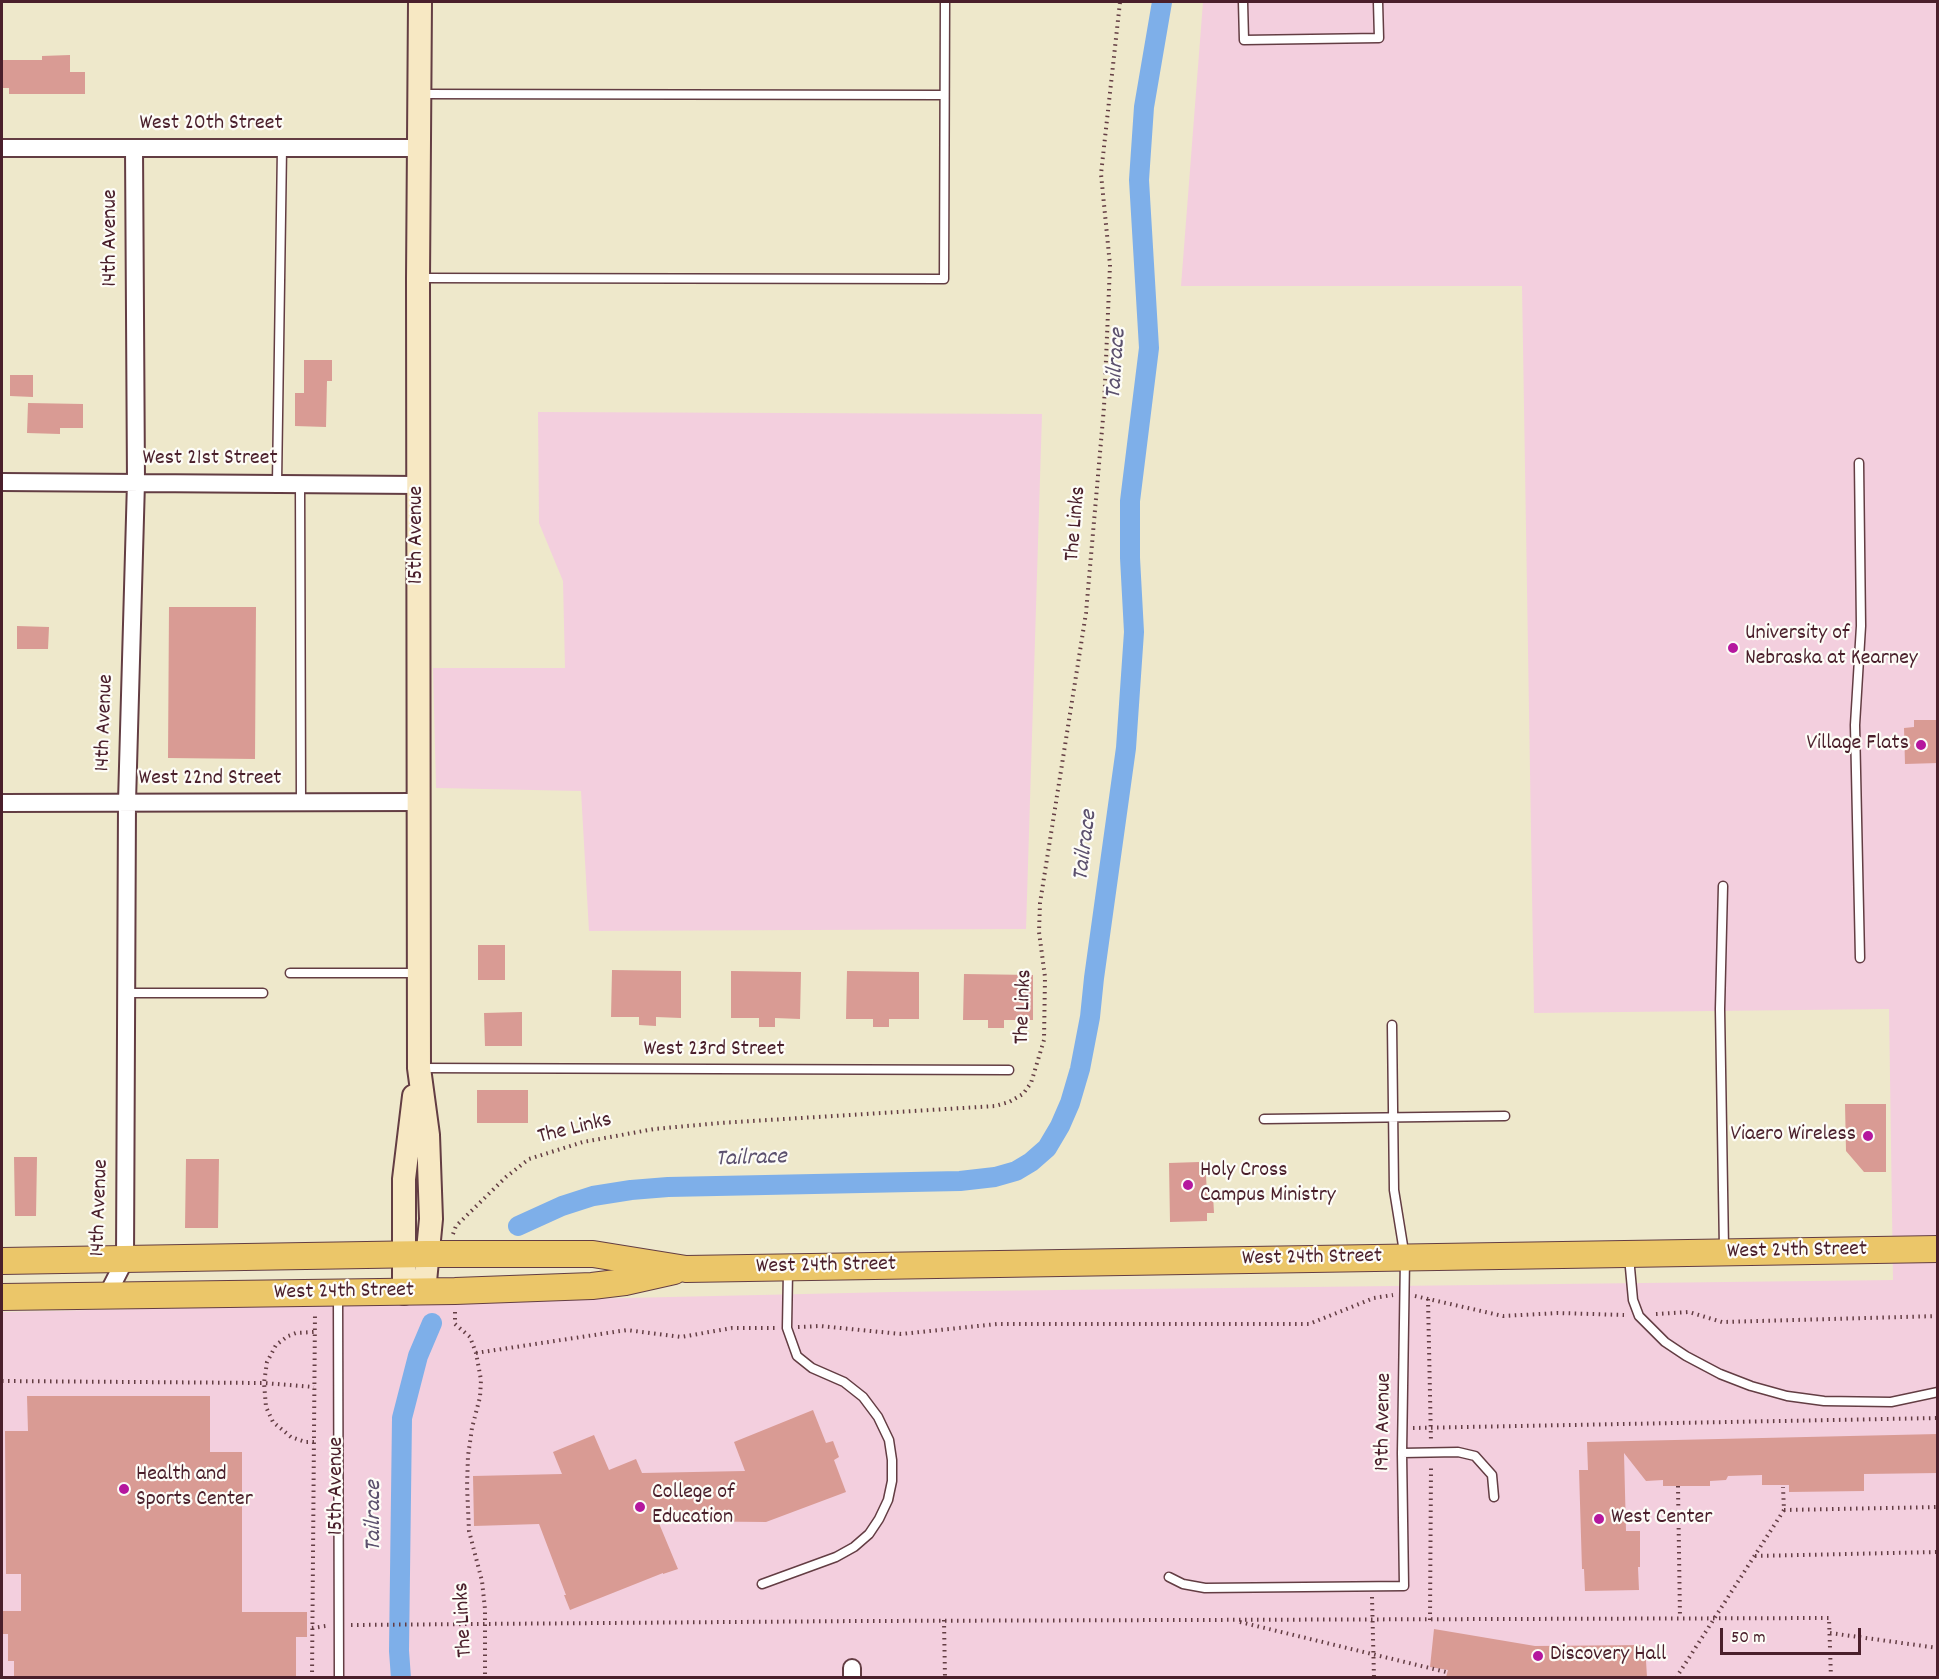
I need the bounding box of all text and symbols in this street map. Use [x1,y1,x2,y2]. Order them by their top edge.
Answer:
street label: West 20th Street [139,112,283,138]
street label: 14th Avenue [99,189,125,287]
water label: Tailrace [1101,327,1135,401]
street label: West 21st Street [142,447,278,473]
street label: The Links [1061,485,1093,563]
street label: 15th Avenue [405,486,431,584]
place label: University of Nebraska at Kearney [1745,622,1918,674]
marker: University of Nebraska at Kearney [1726,641,1740,655]
street label: 14th Avenue [91,674,121,772]
place label: Village Flats [1807,732,1909,758]
marker: Village Flats [1914,738,1928,752]
street label: West 22nd Street [139,767,281,793]
water label: Tailrace [1068,809,1106,883]
street label: The Links [1010,969,1040,1045]
street label: West 23rd Street [643,1038,785,1064]
street label: The Links [535,1108,615,1152]
place label: Viaero Wireless [1730,1123,1856,1149]
marker: Viaero Wireless [1861,1129,1875,1143]
water label: Tailrace [715,1144,787,1176]
street label: 14th Avenue [86,1159,116,1257]
place label: Holy Cross Campus Ministry [1200,1159,1336,1210]
marker: Holy Cross Campus Ministry [1181,1178,1195,1192]
street label: West 24th Street [1727,1238,1867,1266]
street label: West 24th Street [1242,1245,1382,1273]
street label: West 24th Street [756,1253,896,1281]
street label: West 24th Street [274,1279,414,1307]
street label: 19th Avenue [1371,1373,1399,1471]
street label: 15th Avenue [325,1437,351,1535]
place label: Health and Sports Center [136,1463,253,1514]
water label: Tailrace [362,1480,390,1552]
place label: College of Education [652,1481,735,1532]
marker: Health and Sports Center [117,1482,131,1496]
marker: College of Education [633,1500,647,1514]
place label: West Center [1611,1506,1712,1532]
marker: West Center [1592,1512,1606,1526]
street label: The Links [450,1582,480,1658]
scale bar [1723,1616,1864,1654]
text: 50 m [1731,1626,1766,1651]
place label: Discovery Hall [1550,1643,1666,1669]
marker: Discovery Hall [1531,1649,1545,1663]

